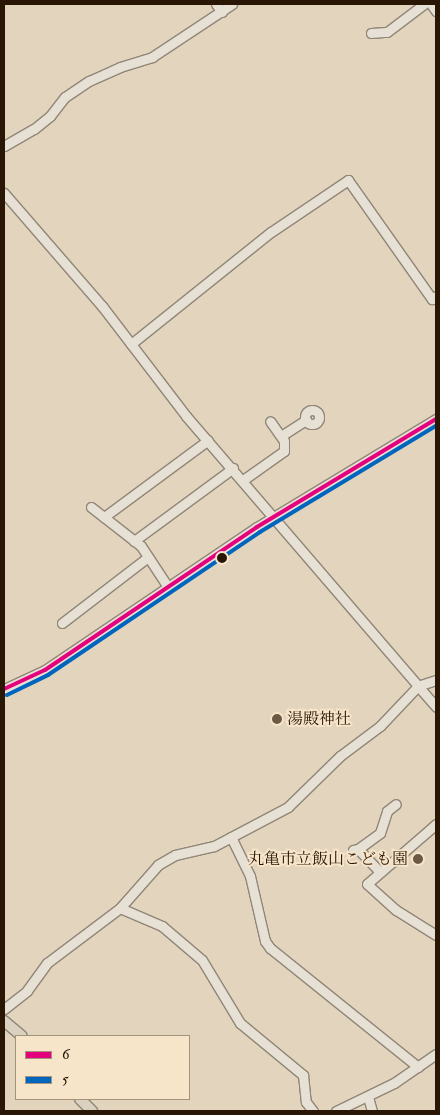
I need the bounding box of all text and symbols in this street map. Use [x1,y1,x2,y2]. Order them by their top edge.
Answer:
unlabelled marker [217,553,227,563]
place label: 湯殿神社 [287,709,351,729]
marker: 湯殿神社 [271,713,283,725]
place label: 丸亀市立飯山こども園 [248,849,408,869]
marker: 丸亀市立飯山こども園 [412,853,424,865]
legend [15,1035,190,1100]
text: 6 [62,1045,70,1064]
text: 5 [62,1070,69,1089]

